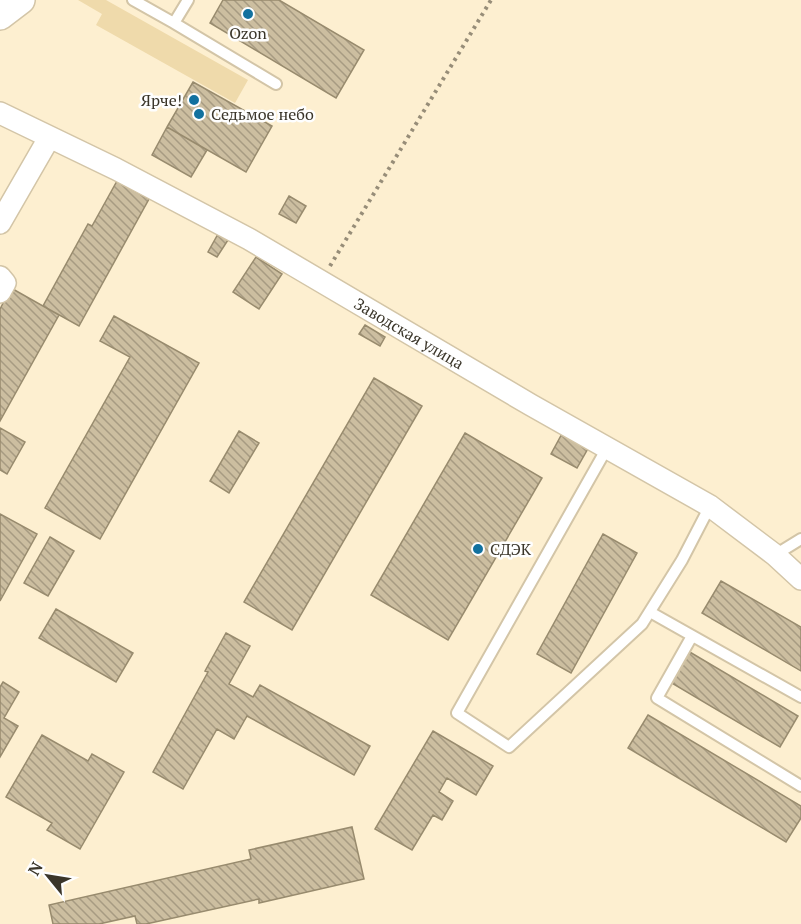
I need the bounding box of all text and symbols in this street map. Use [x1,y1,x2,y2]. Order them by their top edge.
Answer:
marker: Ozon [241,7,255,21]
place label: Ozon [229,22,267,44]
place label: Ярче! [141,89,182,111]
marker: Ярче! [187,93,201,107]
place label: Седьмое небо [211,103,314,125]
marker: Седьмое небо [192,107,206,121]
street label: Заводская улица [350,292,468,374]
place label: СДЭК [490,538,532,560]
marker: СДЭК [471,542,485,556]
north arrow [18,846,78,906]
text: N [22,858,48,879]

